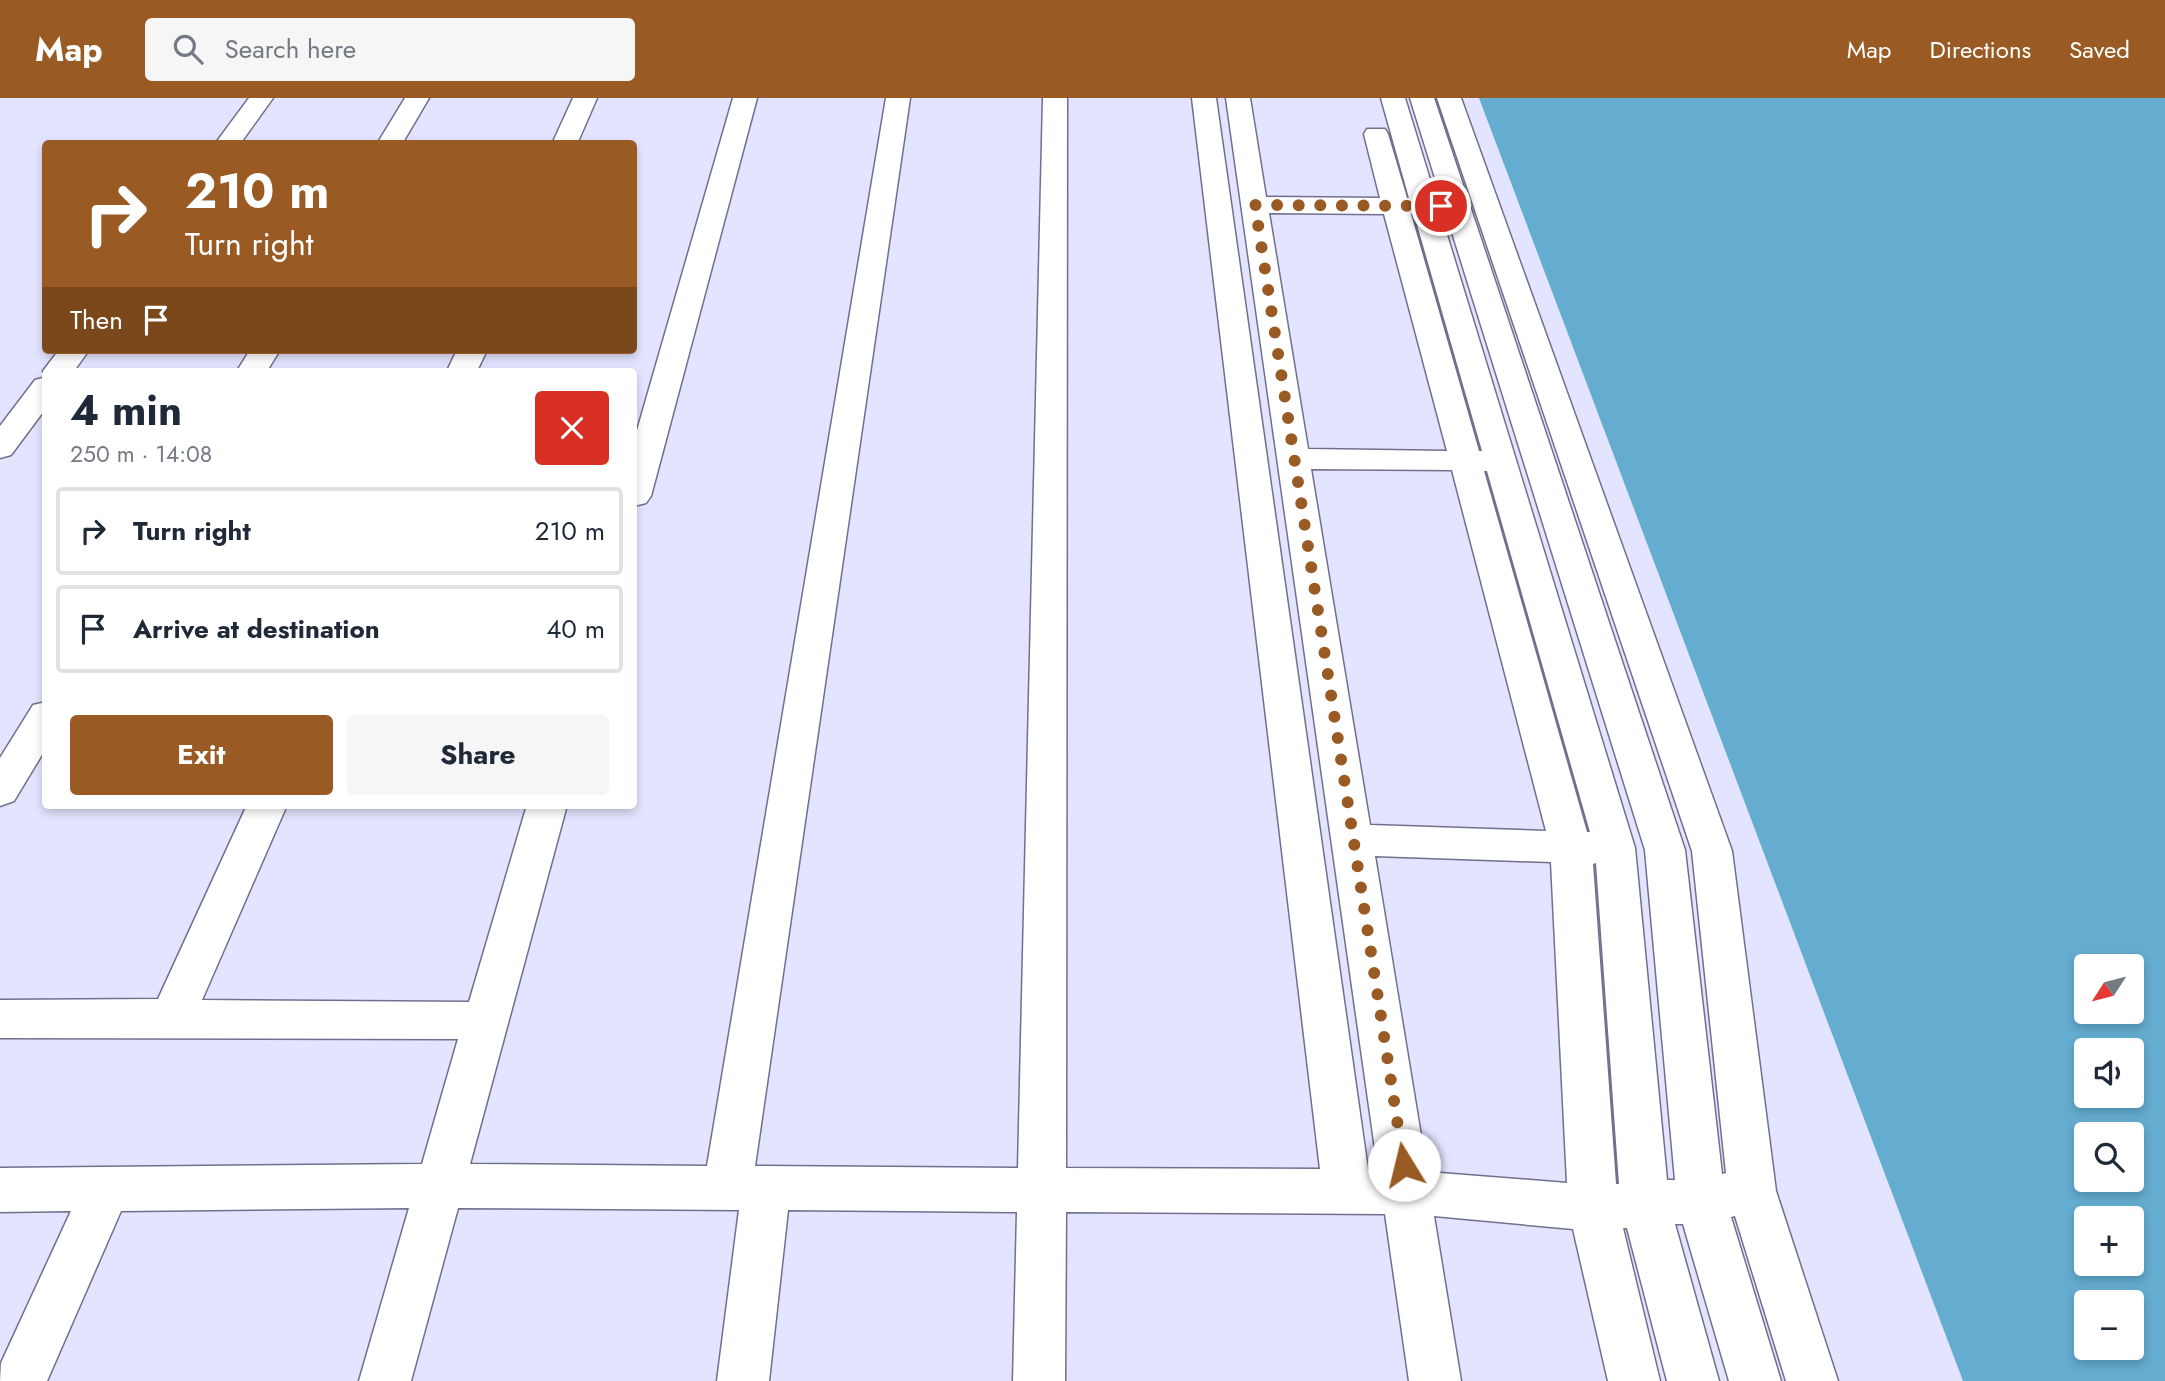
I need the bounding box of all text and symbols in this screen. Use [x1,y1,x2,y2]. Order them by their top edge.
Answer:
search box [145,18,635,81]
text: Map [35,26,103,73]
icon: search [169,30,207,68]
text: Search here [225,30,356,68]
text: Map [1847,32,1892,67]
text: Directions [1930,32,2031,67]
text: Saved [2069,32,2130,67]
text: 210 m [185,156,329,226]
icon: right [70,168,161,259]
pin [1411,176,1471,236]
icon: arrive [1422,187,1460,225]
text: Turn right [185,221,314,267]
text: Then [70,301,123,339]
icon: arrive [137,301,175,339]
text: 4 min [70,380,182,441]
button: close [535,391,609,465]
text: 250 m · 14:08 [70,437,212,471]
icon: right [74,512,112,550]
text: Turn right [133,512,251,550]
text: 210 m [535,512,605,550]
icon: arrive [74,610,112,648]
text: Arrive at destination [133,610,380,648]
text: 40 m [546,610,605,648]
button: Exit [70,715,333,795]
button: Share [347,715,609,795]
north arrow [2074,954,2144,1024]
map controls [2074,954,2144,1360]
button: sound [2074,1038,2144,1108]
button: search [2074,1122,2144,1192]
position arrow [1367,1128,1441,1202]
button: + [2074,1206,2144,1276]
button: − [2074,1290,2144,1360]

